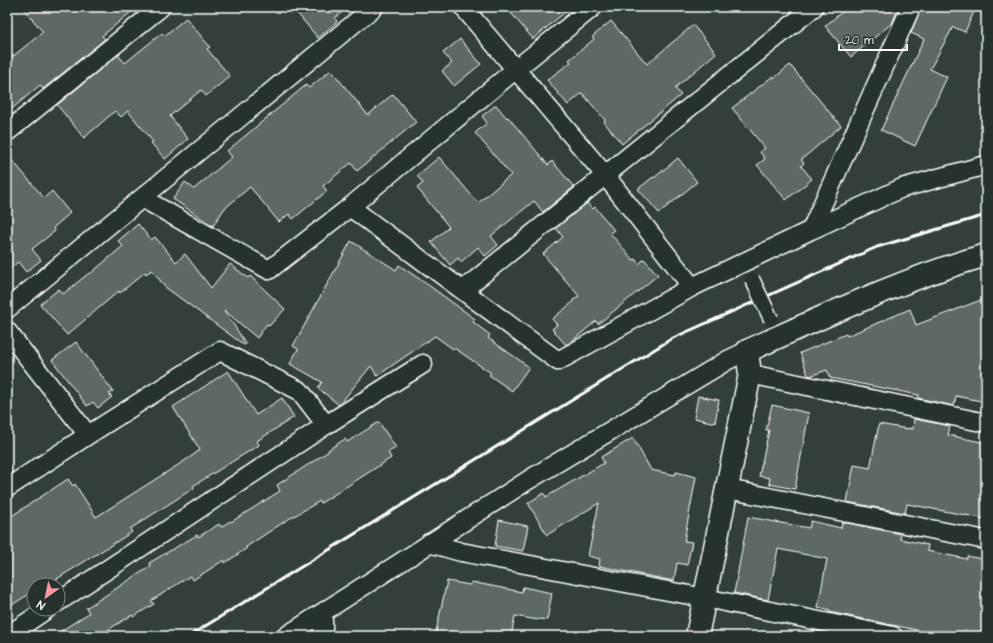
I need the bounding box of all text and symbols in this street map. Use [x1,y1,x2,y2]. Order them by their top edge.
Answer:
scale bar [839,26,907,52]
text: 20 m [845,32,874,49]
north arrow [26,577,66,617]
text: N [34,597,48,613]

